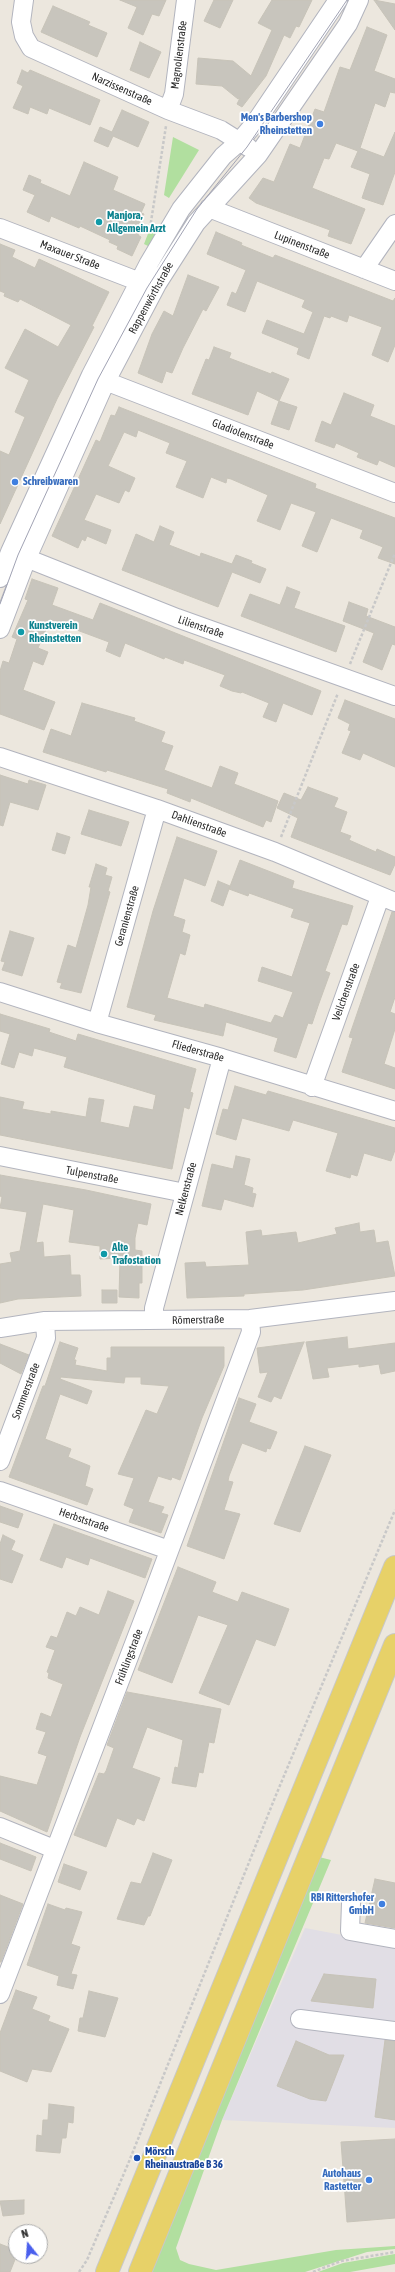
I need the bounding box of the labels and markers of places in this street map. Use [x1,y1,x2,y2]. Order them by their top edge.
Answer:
place label: Men's Barbershop Rheinstetten [241,111,312,137]
marker: Men's Barbershop Rheinstetten [315,119,325,129]
place label: Manjora, Allgemein Arzt [107,209,166,235]
marker: Manjora, Allgemein Arzt [94,217,104,227]
place label: Schreibwaren [23,475,78,489]
marker: Schreibwaren [10,477,20,487]
place label: Kunstverein Rheinstetten [29,619,81,645]
marker: Kunstverein Rheinstetten [16,627,26,637]
place label: Alte Trafostation [112,1241,161,1267]
marker: Alte Trafostation [99,1249,109,1259]
place label: RBI Rittershofer GmbH [311,1891,374,1917]
marker: RBI Rittershofer GmbH [377,1899,387,1909]
place label: Mörsch Rheinaustraße B 36 [145,2145,223,2171]
marker: Mörsch Rheinaustraße B 36 [132,2153,142,2163]
place label: Autohaus Rastetter [322,2167,361,2193]
marker: Autohaus Rastetter [364,2175,374,2185]

